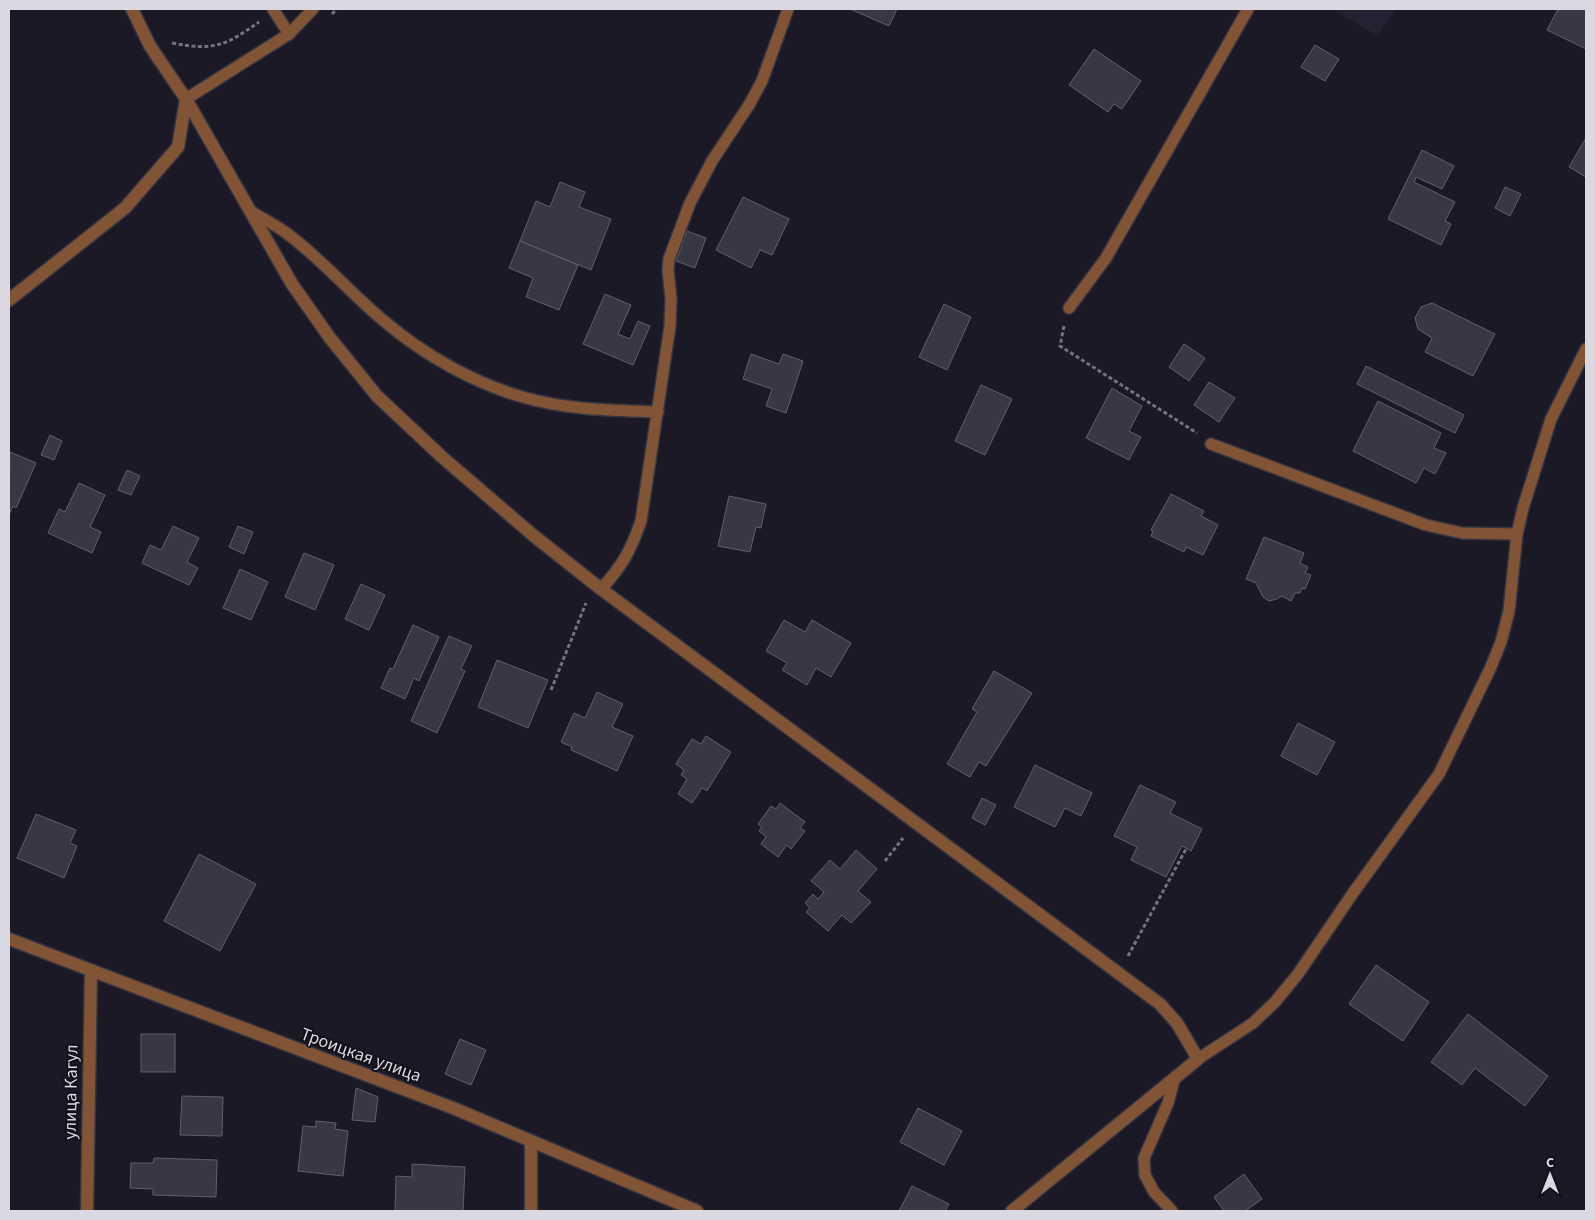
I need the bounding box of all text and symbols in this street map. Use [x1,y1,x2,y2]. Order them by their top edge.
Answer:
street label: Троицкая улица [297,1022,425,1088]
street label: улица Кагул [58,1044,84,1140]
north arrow [1525,1150,1575,1200]
text: С [1546,1153,1554,1173]

